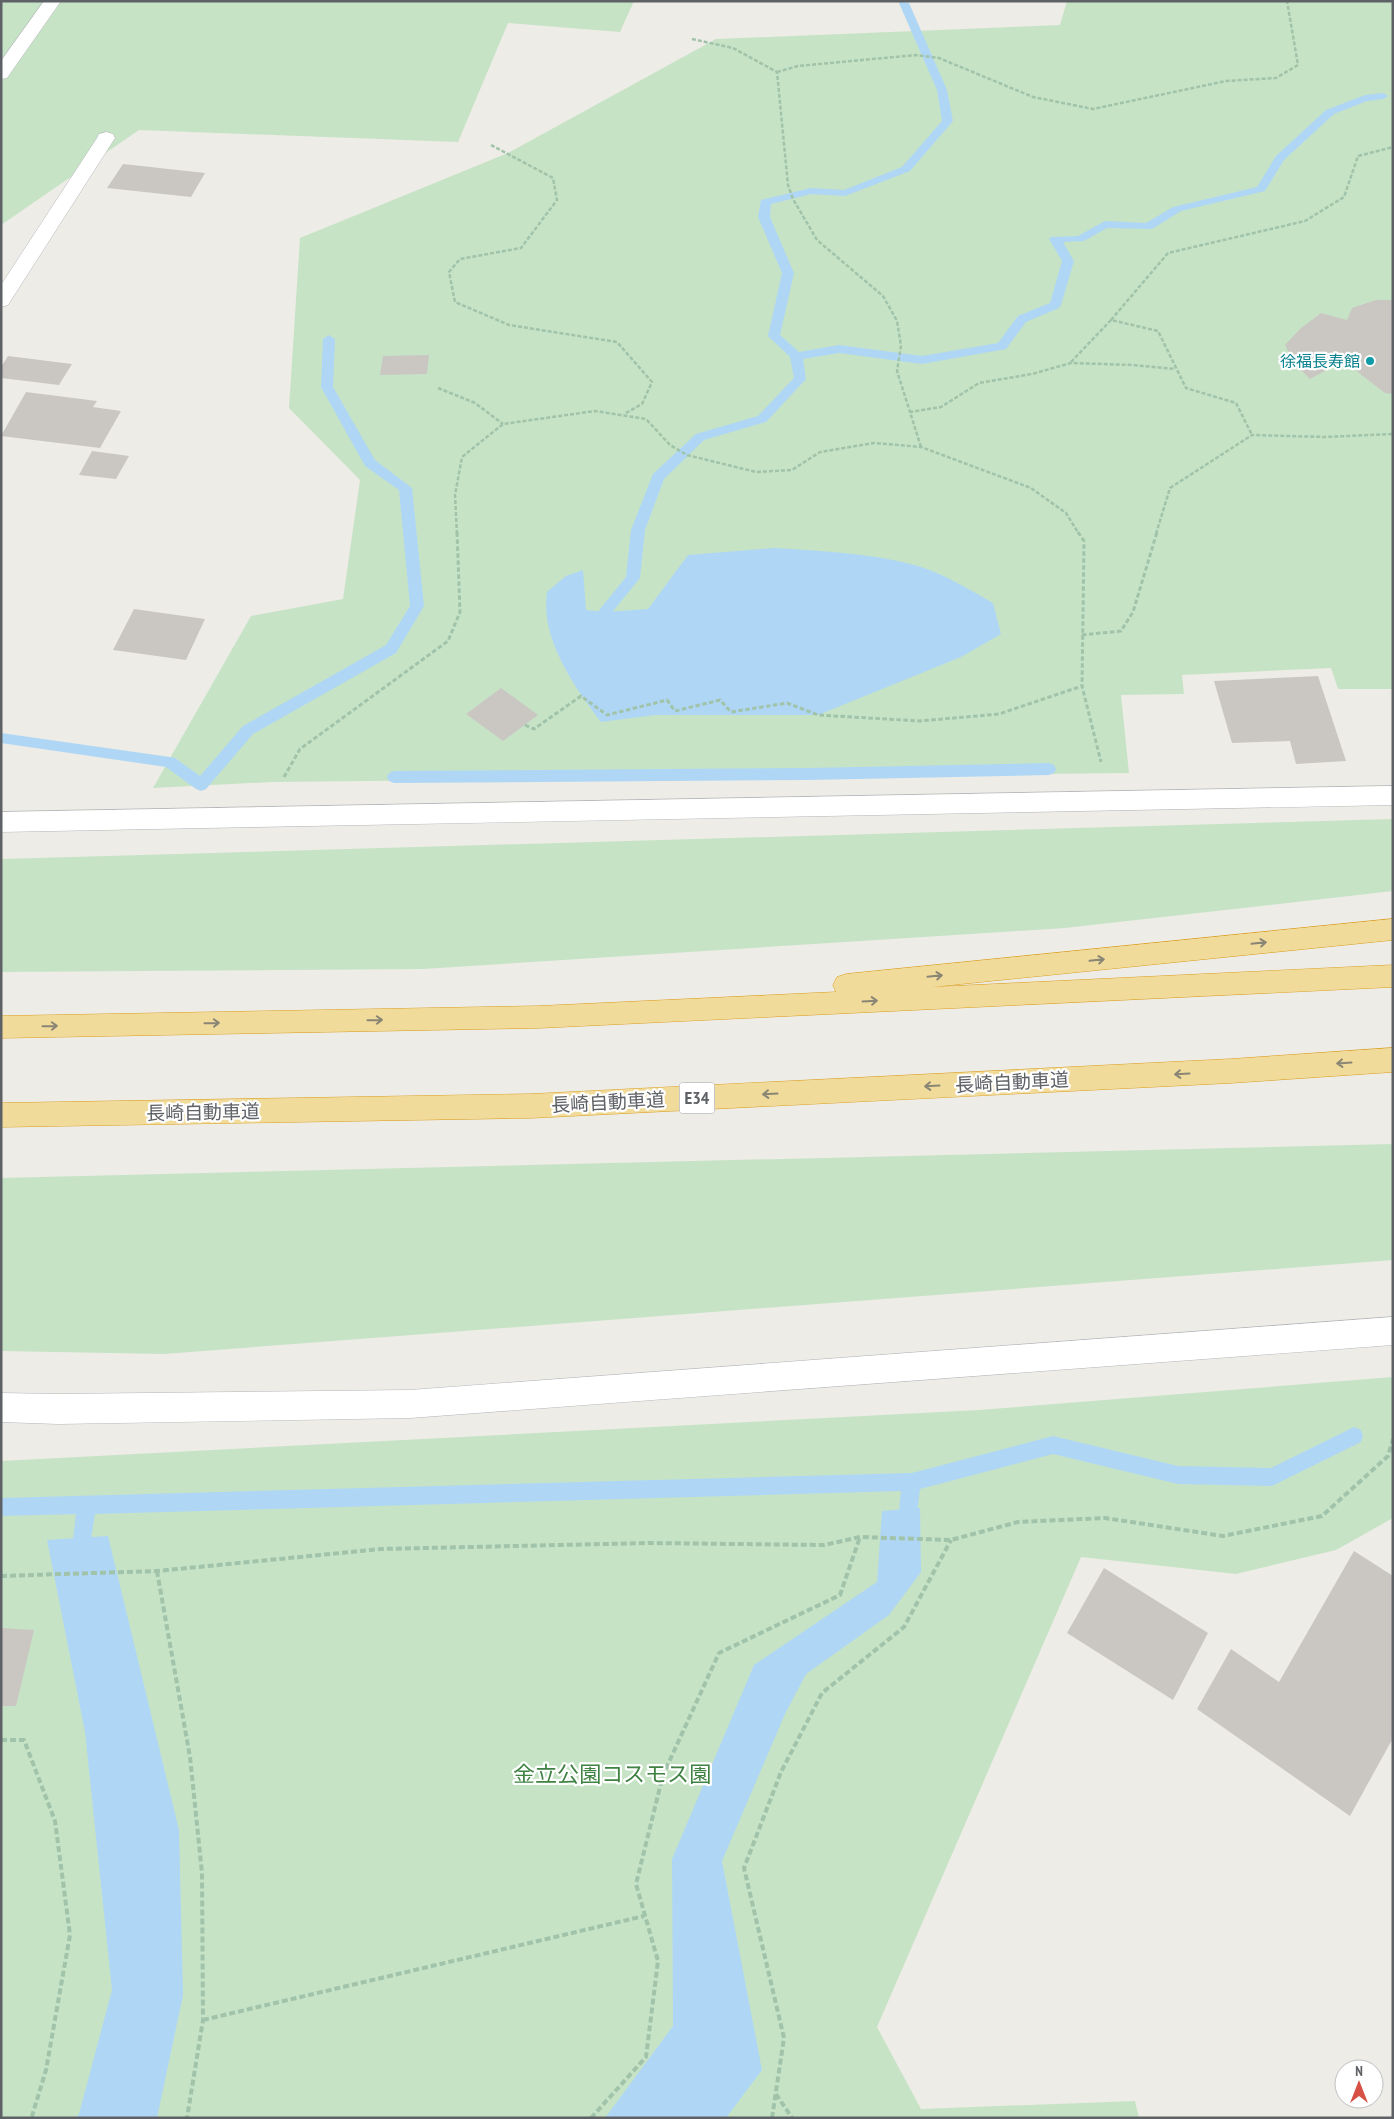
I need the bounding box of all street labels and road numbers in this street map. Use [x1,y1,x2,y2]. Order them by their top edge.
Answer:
street label: 長崎自動車道 [954,1067,1070,1097]
road number: E34 [680,1082,714,1114]
street label: 長崎自動車道 [550,1087,666,1117]
street label: 長崎自動車道 [146,1099,260,1125]

